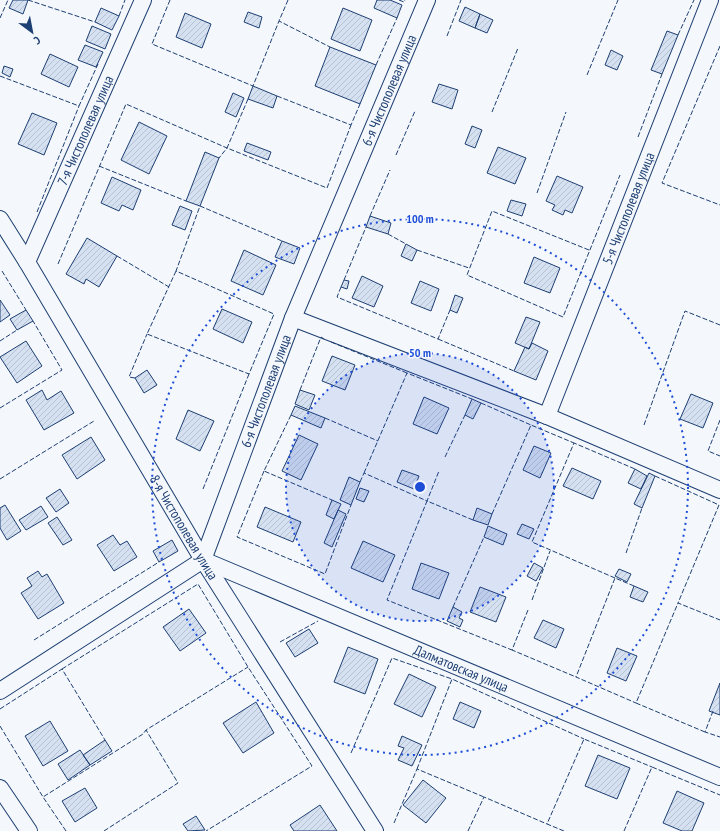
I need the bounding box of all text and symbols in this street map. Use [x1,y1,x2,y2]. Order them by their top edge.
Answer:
north arrow [12,12,52,52]
street label: 6-я Чистополевая улица [358,32,420,148]
text: С [31,33,43,48]
street label: 7-я Чистополевая улица [53,73,117,188]
street label: 5-я Чистополевая улица [598,150,658,267]
text: 100 m [406,211,434,226]
street label: 6-я Чистополевая улица [237,332,295,450]
text: 50 m [409,345,431,360]
street label: 8-я Чистополевая улица [146,472,222,583]
centre of rings [413,480,427,494]
street label: Далматовская улица [411,641,511,696]

